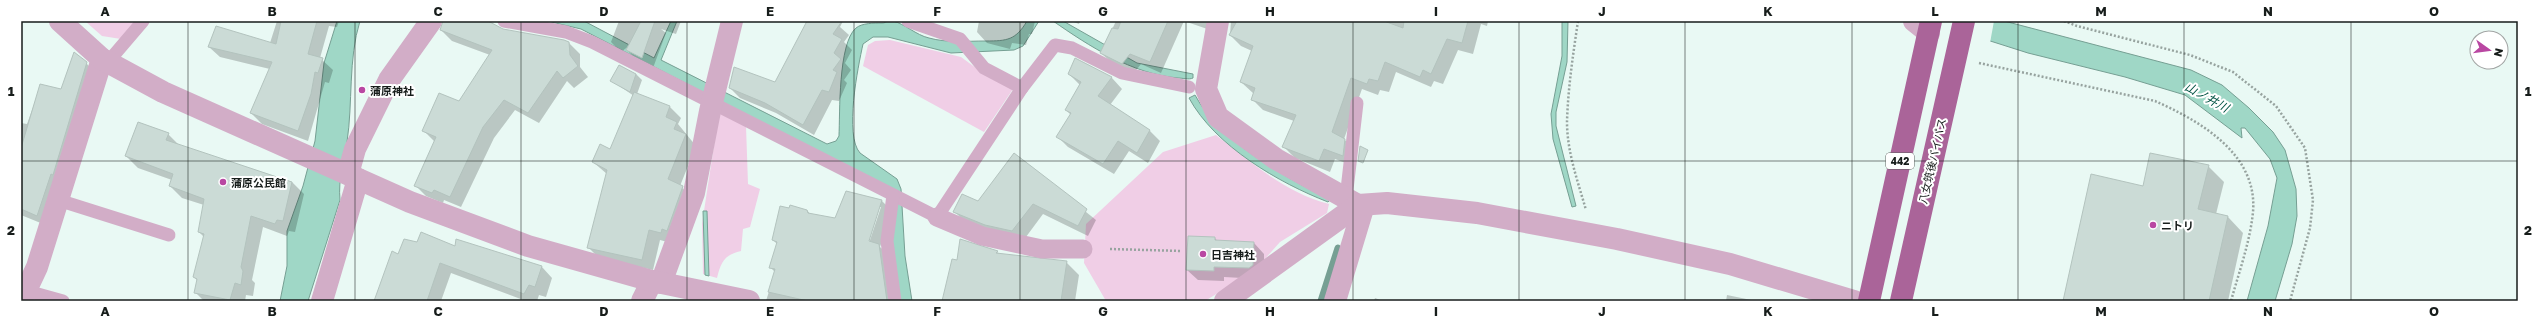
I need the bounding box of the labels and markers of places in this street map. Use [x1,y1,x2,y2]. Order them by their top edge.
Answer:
place label: 蒲原神社 [370,84,414,97]
marker: 蒲原神社 [357,85,367,95]
place label: 蒲原公民館 [231,176,286,189]
marker: 蒲原公民館 [218,177,228,187]
place label: ニトリ [2161,219,2194,232]
marker: ニトリ [2148,220,2158,230]
place label: 日吉神社 [1211,248,1255,261]
marker: 日吉神社 [1198,249,1208,259]

